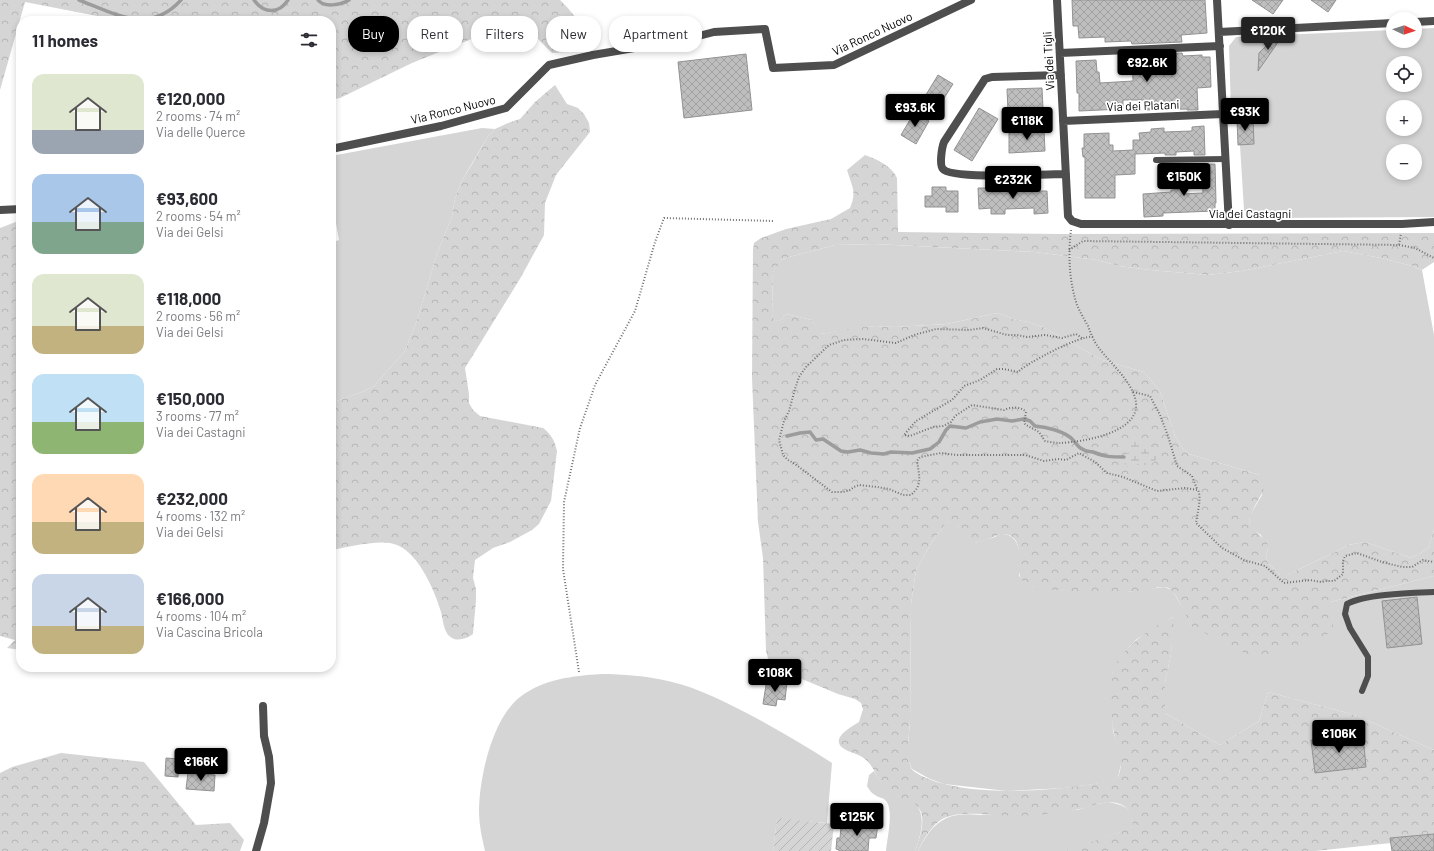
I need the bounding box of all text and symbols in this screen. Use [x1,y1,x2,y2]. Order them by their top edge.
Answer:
street label: Via Ronco Nuovo [830,8,914,58]
north arrow [1386,12,1422,48]
map controls [1386,12,1422,180]
chip: Buy [348,16,399,52]
chip: Rent [407,16,463,52]
chip: Filters [471,16,538,52]
chip: New [546,16,601,52]
chip: Apartment [609,16,702,52]
pin: €120K [1240,17,1296,51]
text: €120K [1250,22,1286,38]
icon: filters [298,29,320,51]
text: 11 homes [32,30,98,50]
street label: Via dei Tigli [1039,31,1057,91]
pin: €92.6K [1114,49,1180,83]
text: €92.6K [1126,54,1168,70]
button: locate [1386,56,1422,92]
text: €120,000 [156,88,225,108]
icon: home [64,90,112,138]
street label: Via Ronco Nuovo [409,92,497,126]
pin: €93.6K [882,94,948,128]
street label: Via dei Platani [1106,97,1180,113]
pin: €93K [1221,98,1269,132]
text: €93.6K [895,99,935,115]
button: + [1386,100,1422,136]
text: €93K [1230,103,1260,119]
pin: €118K [999,107,1055,141]
text: 2 rooms · 74 m² [156,108,240,124]
text: €118K [1011,112,1043,128]
text: Via delle Querce [156,124,245,140]
button: − [1386,144,1422,180]
pin: €150K [1156,163,1212,197]
pin: €232K [985,166,1041,200]
text: €150K [1166,168,1202,184]
text: €232K [994,171,1032,187]
text: €93,600 [156,188,218,208]
icon: home [64,190,112,238]
street label: Via dei Castagni [1209,206,1291,220]
text: 2 rooms · 54 m² [156,208,241,224]
text: Via dei Gelsi [156,224,224,240]
text: €118,000 [156,288,221,308]
icon: home [64,290,112,338]
text: 2 rooms · 56 m² [156,308,240,324]
text: Via dei Gelsi [156,324,224,340]
text: €150,000 [156,388,225,408]
icon: home [64,390,112,438]
text: 3 rooms · 77 m² [156,408,239,424]
text: Via dei Castagni [156,424,246,440]
text: €232,000 [156,488,228,508]
icon: home [64,490,112,538]
text: 4 rooms · 132 m² [156,508,245,524]
text: Via dei Gelsi [156,524,224,540]
text: €166,000 [156,588,224,608]
icon: home [64,590,112,638]
text: 4 rooms · 104 m² [156,608,246,624]
text: Via Cascina Bricola [156,624,263,640]
pin: €108K [747,659,803,693]
text: €108K [757,664,793,680]
pin: €106K [1311,720,1367,754]
text: €106K [1321,725,1357,741]
pin: €166K [173,748,229,782]
text: €166K [184,753,218,769]
pin: €125K [829,803,885,837]
text: €125K [839,808,875,824]

